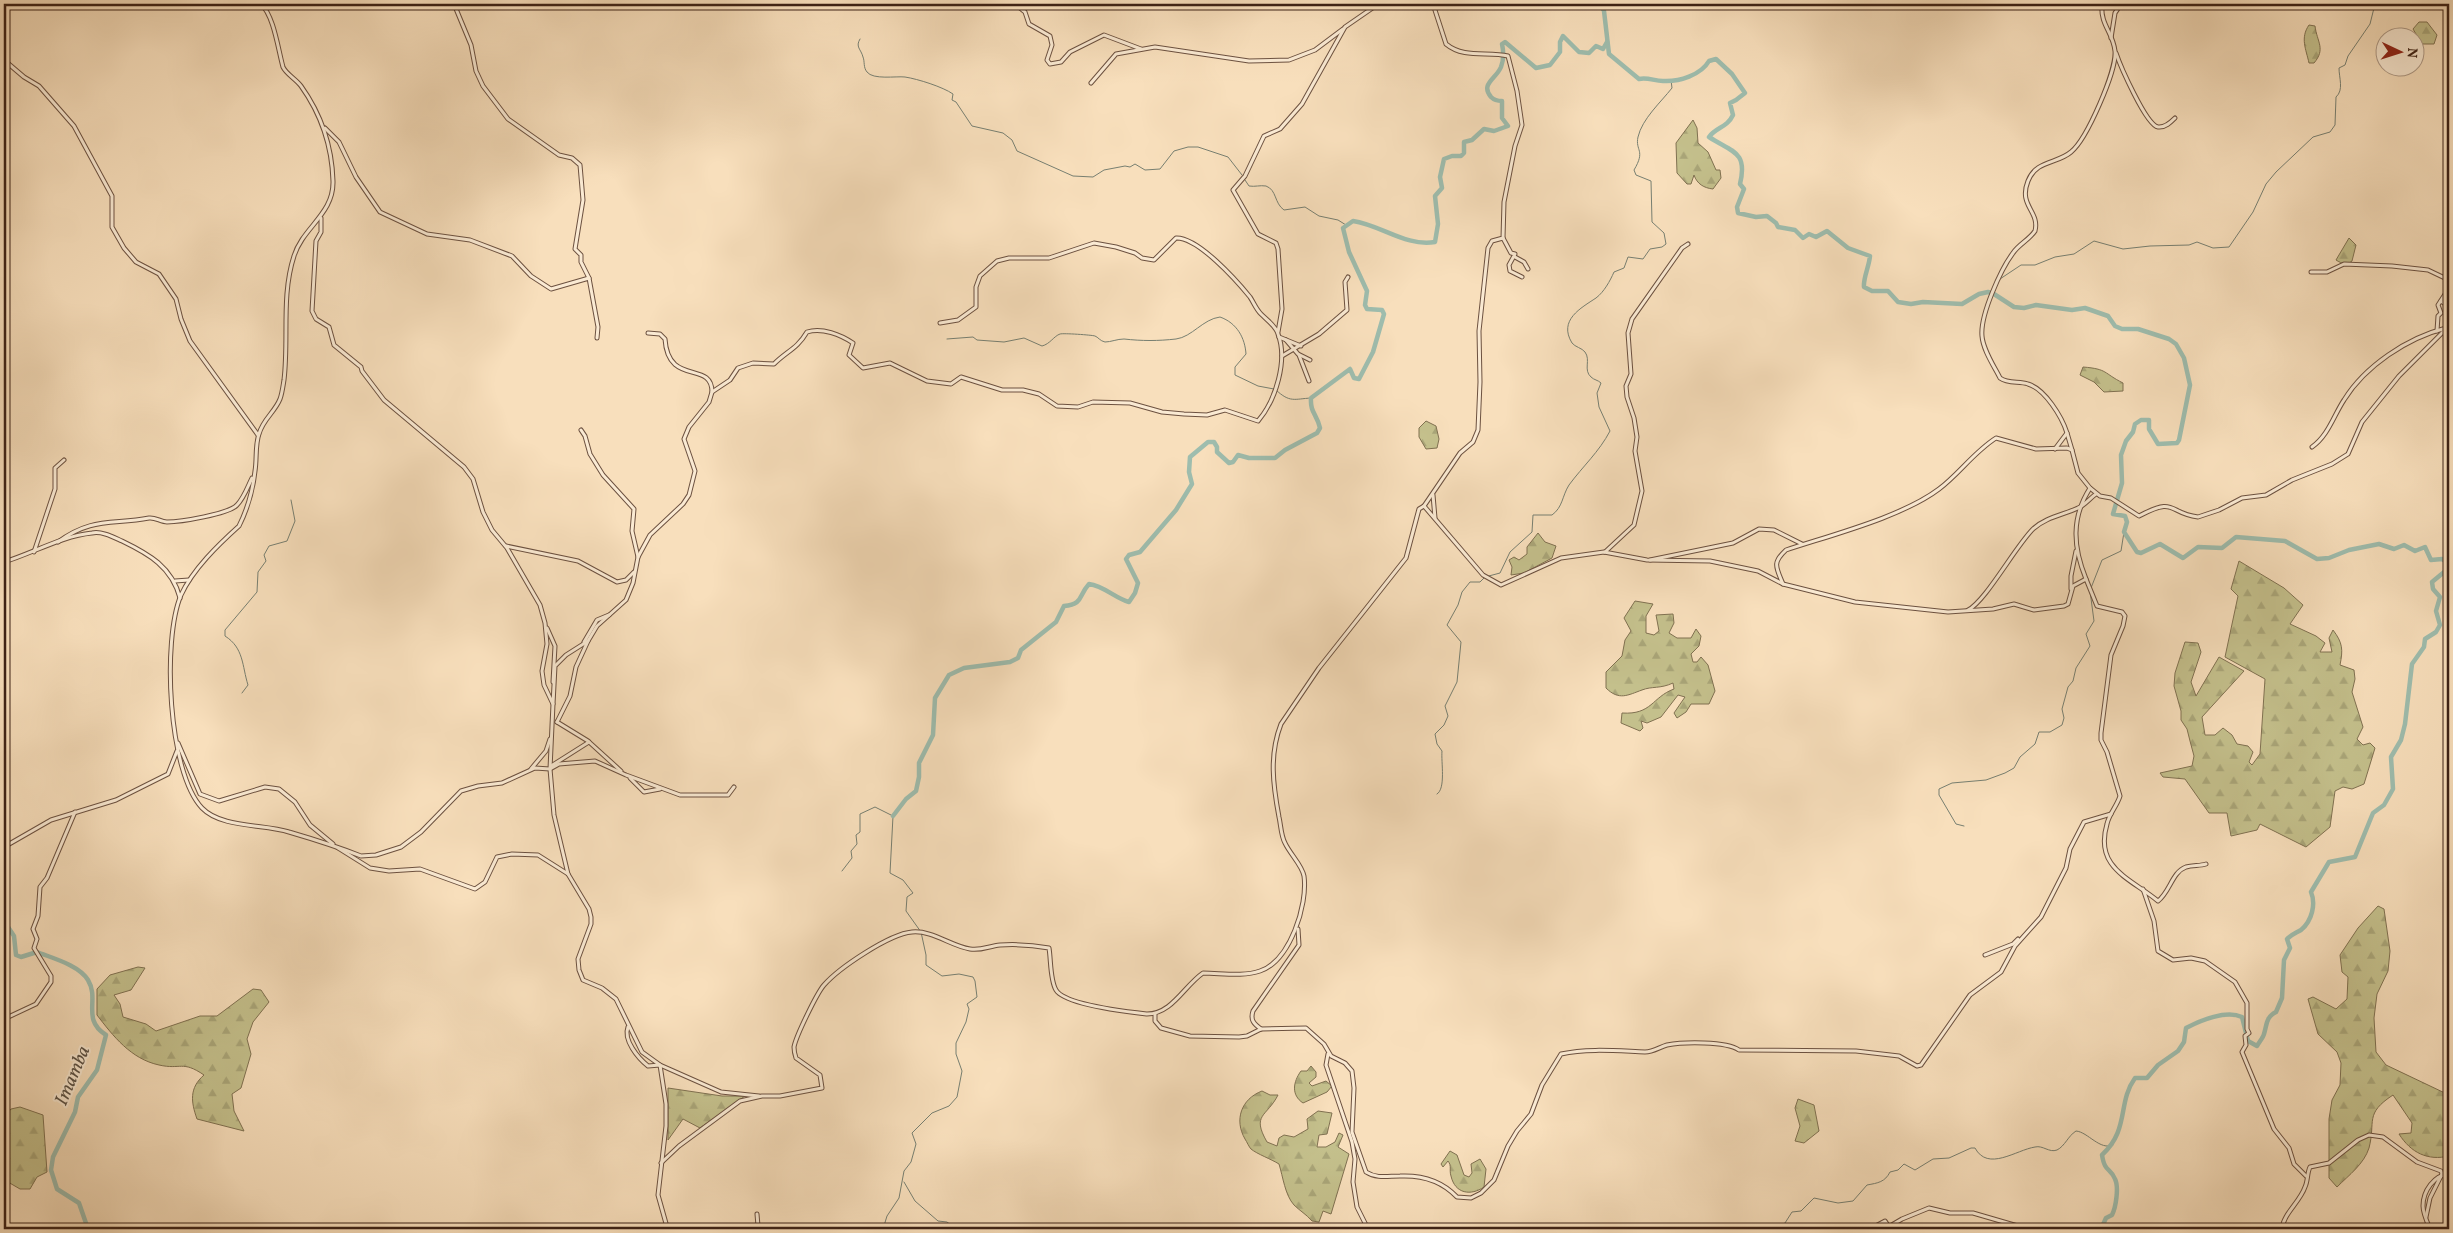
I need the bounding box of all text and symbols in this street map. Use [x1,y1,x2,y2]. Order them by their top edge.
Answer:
north arrow [2376,28,2426,78]
text: N [2402,47,2421,59]
water label: Imamba [49,1042,97,1110]

